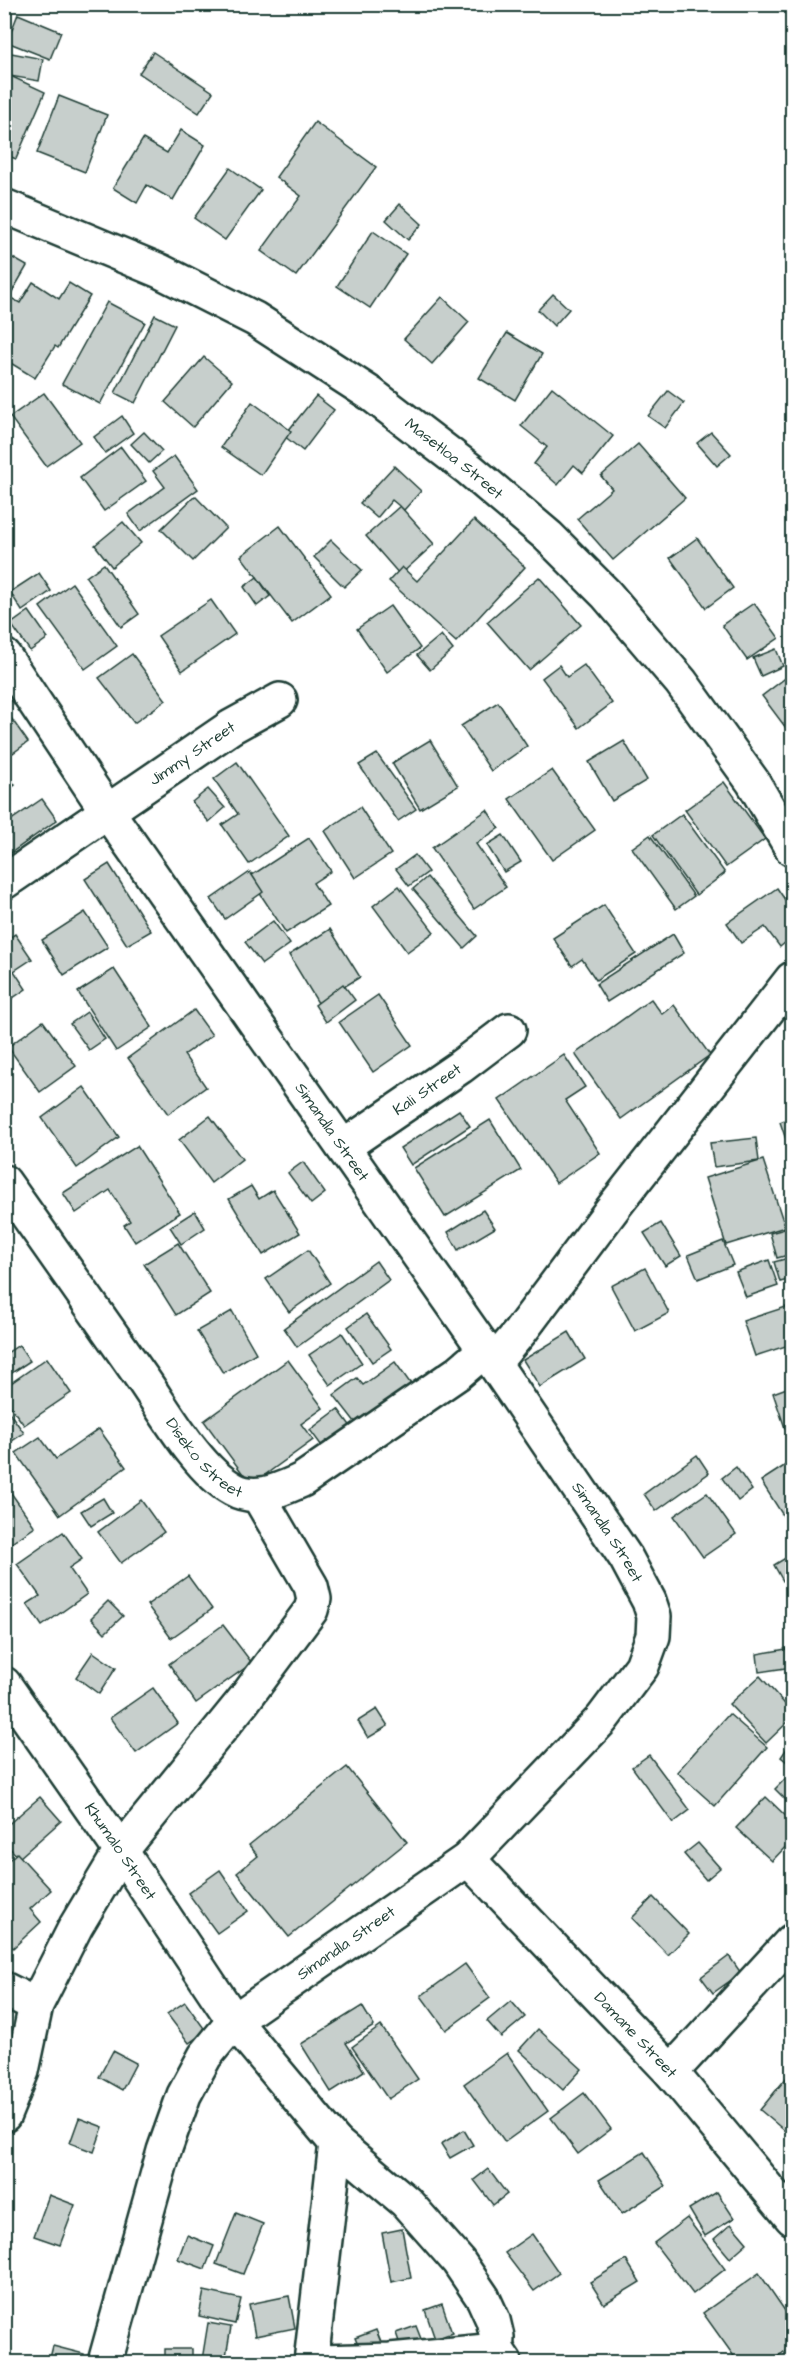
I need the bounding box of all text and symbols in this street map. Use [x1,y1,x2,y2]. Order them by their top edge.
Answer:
street label: Masetloa Street [400,413,509,505]
street label: Jimmy Street [145,716,240,791]
street label: Kali Street [389,1058,466,1121]
street label: Simandla Street [290,1078,375,1186]
street label: Diseko Street [161,1414,246,1503]
street label: Simandla Street [567,1478,648,1587]
street label: Khumalo Street [79,1798,162,1905]
street label: Simandla Street [292,1900,400,1985]
street label: Damane Street [589,1987,683,2083]

